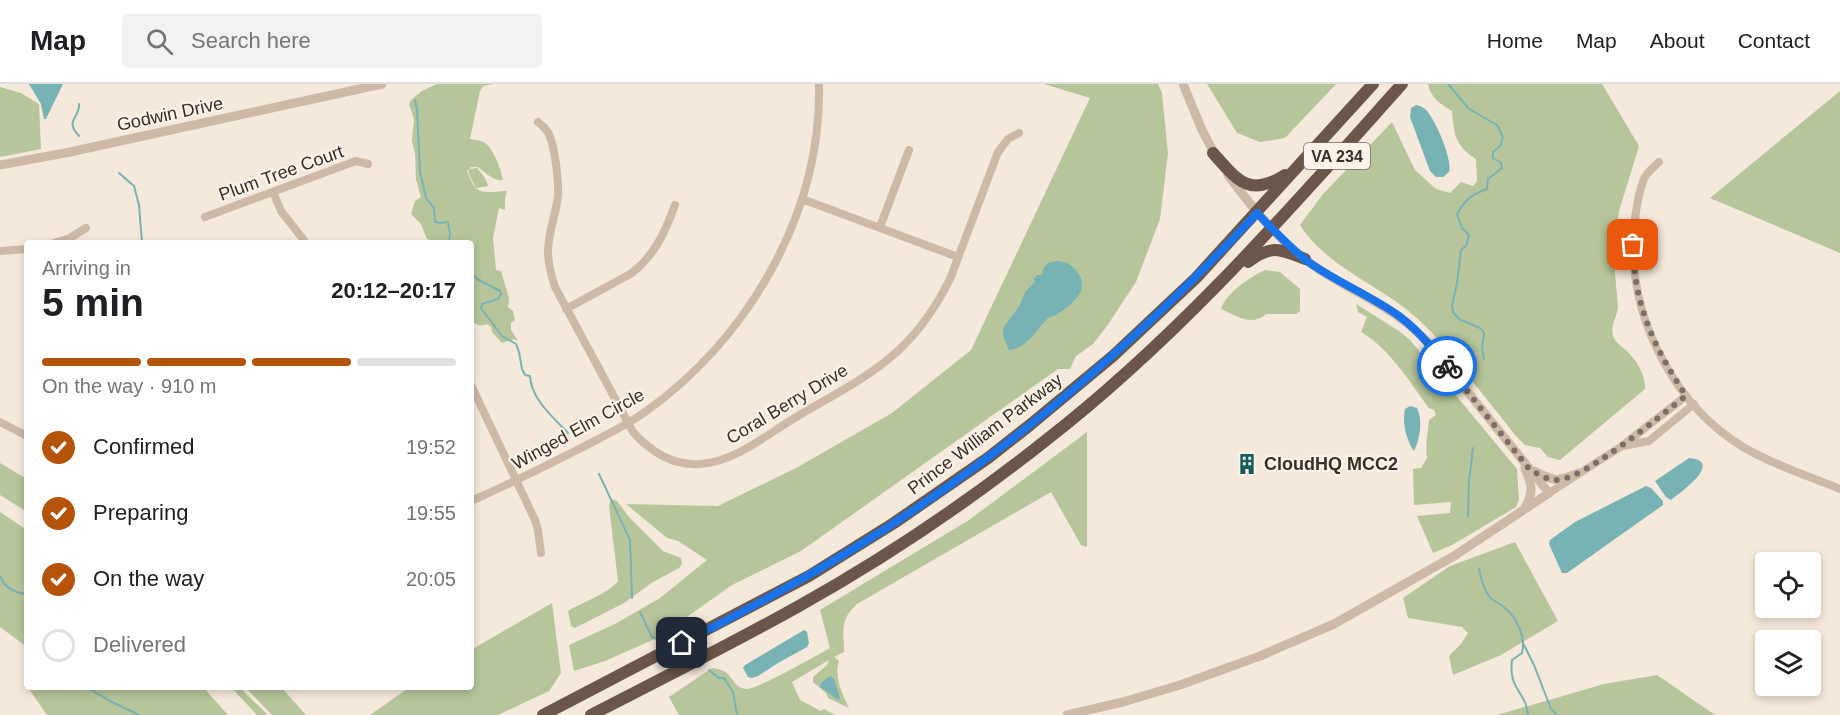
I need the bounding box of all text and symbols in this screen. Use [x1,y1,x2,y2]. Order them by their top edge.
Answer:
search box [122,14,542,68]
text: Map [30,25,86,56]
icon: search [143,25,176,58]
text: Search here [191,28,311,53]
text: Home [1487,29,1543,52]
text: Map [1576,29,1617,52]
text: About [1650,29,1705,52]
text: Contact [1738,29,1810,52]
street label: Godwin Drive [115,93,225,135]
street label: Plum Tree Court [216,141,346,205]
road number: VA 234 [1304,143,1370,169]
pin [1607,219,1658,270]
icon: bag [1616,228,1649,261]
text: Arriving in [42,257,131,279]
text: 20:12–20:17 [331,278,456,303]
text: 5 min [42,281,144,324]
courier [1417,336,1477,396]
icon: bike [1431,350,1464,383]
street label: Coral Berry Drive [723,360,851,448]
street label: Prince William Parkway [904,369,1066,499]
text: On the way · 910 m [42,375,217,397]
street label: Winged Elm Circle [508,384,648,474]
icon: check [42,431,75,464]
text: Confirmed [93,434,194,459]
text: 19:52 [406,436,456,458]
building icon: CloudHQ MCC2 [1235,452,1259,476]
place label: CloudHQ MCC2 [1264,454,1398,474]
icon: check [42,497,75,530]
text: Preparing [93,500,188,525]
text: 19:55 [406,502,456,524]
map controls [1755,552,1821,696]
button: locate [1755,552,1821,618]
icon: check [42,563,75,596]
text: On the way [93,566,204,591]
text: 20:05 [406,568,456,590]
pin [656,617,707,668]
icon: home [665,626,698,659]
button: layers [1755,630,1821,696]
text: Delivered [93,632,186,657]

